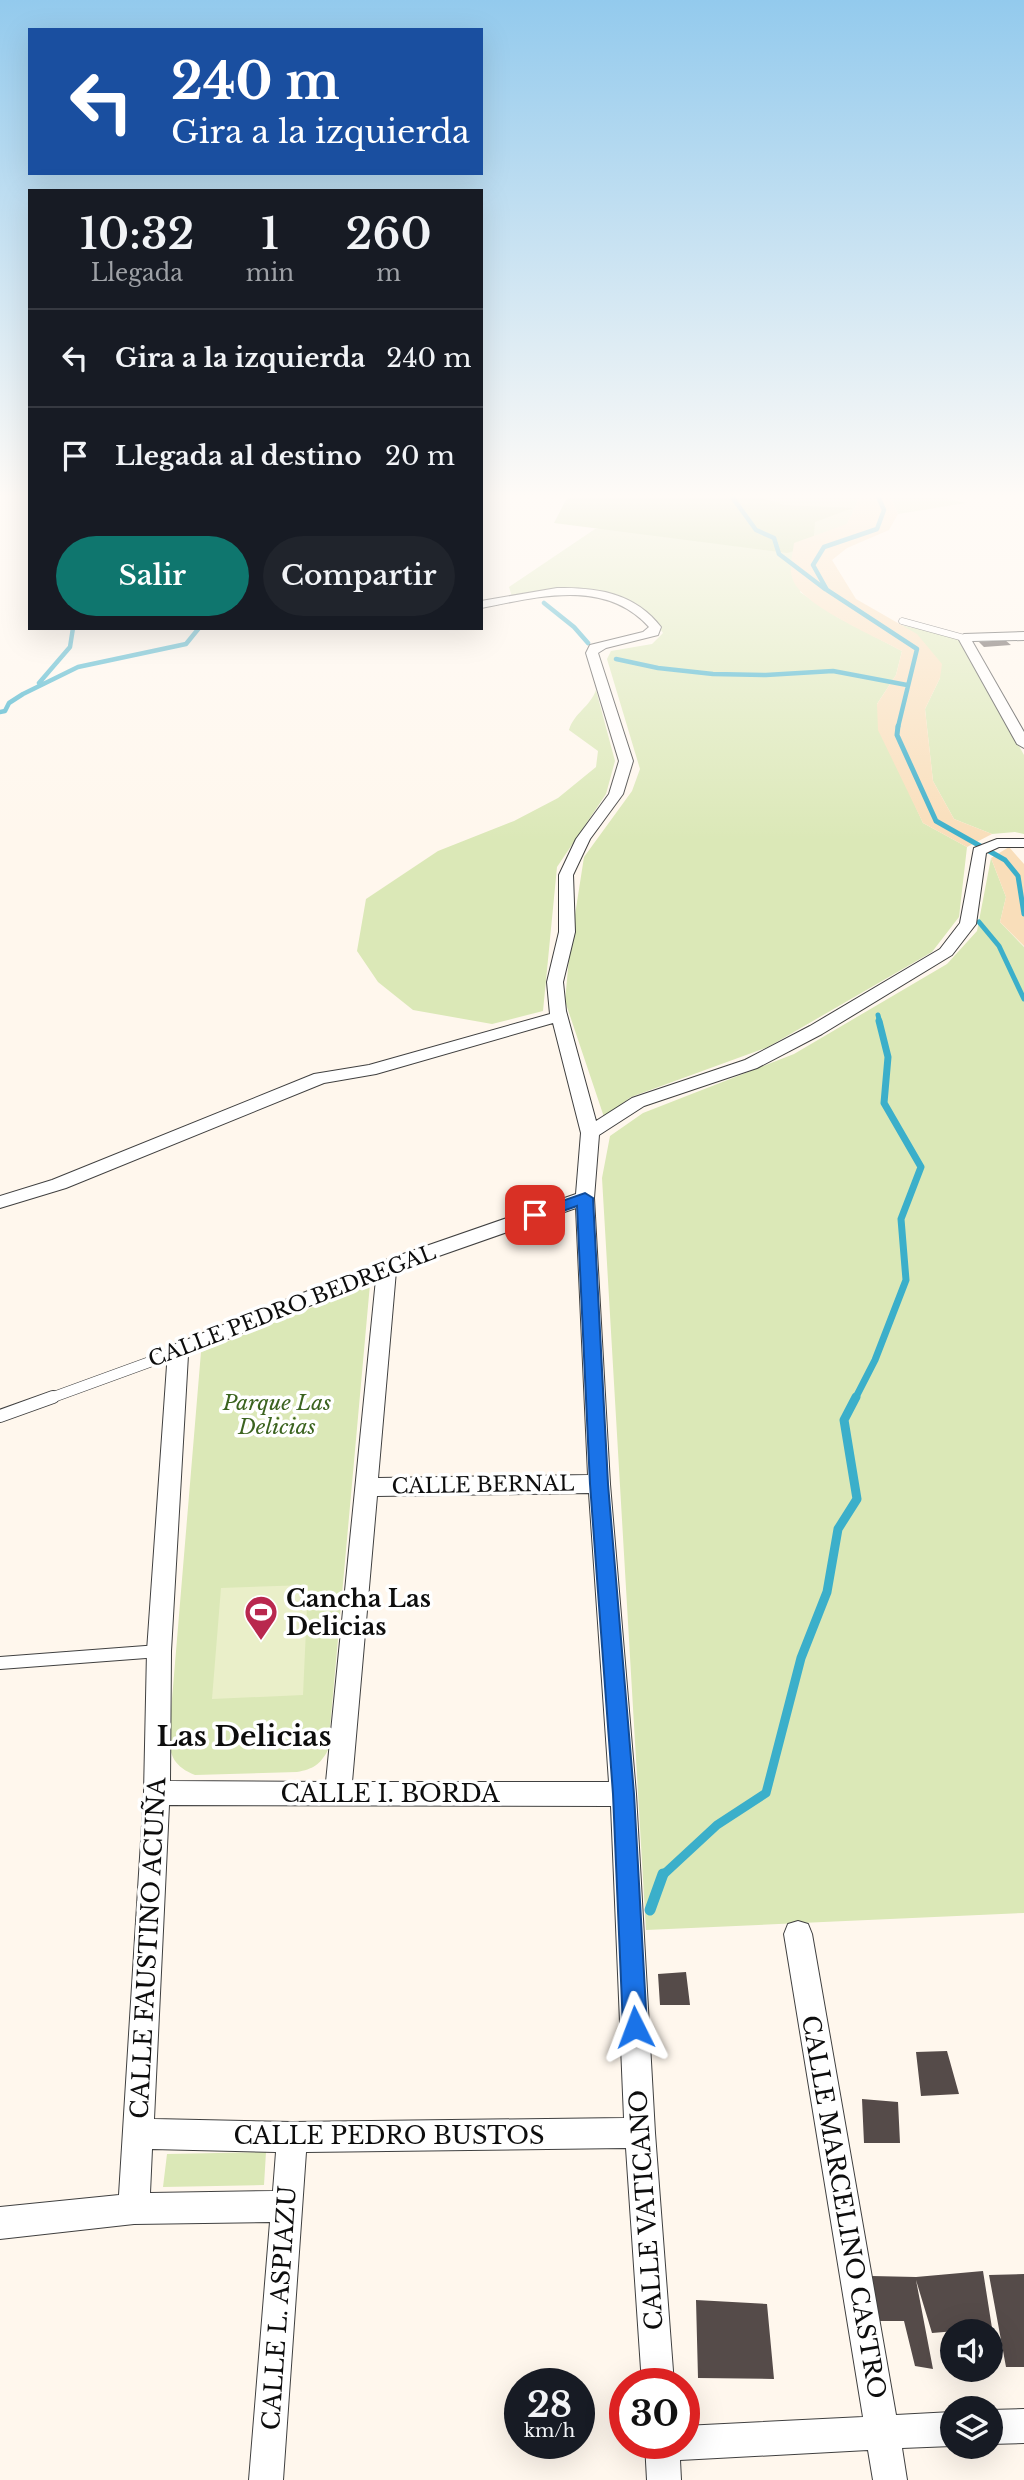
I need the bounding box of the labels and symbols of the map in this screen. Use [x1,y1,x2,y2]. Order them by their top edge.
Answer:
pin [505,1185,565,1245]
street label: CALLE PEDRO BEDREGAL [145,1239,439,1373]
park label: Parque Las Delicias [222,1390,331,1440]
street label: CALLE BERNAL [391,1470,575,1500]
place label: Cancha Las Delicias [286,1584,431,1641]
sports icon: Cancha Las Delicias [242,1593,280,1642]
district label: Las Delicias [157,1719,331,1754]
street label: CALLE FAUSTINO ACUÑA [125,1776,171,2119]
street label: CALLE I. BORDA [281,1779,500,1808]
position arrow [598,1990,672,2064]
street label: CALLE MARCELINO CASTRO [796,2013,892,2401]
street label: CALLE VATICANO [623,2089,669,2331]
street label: CALLE PEDRO BUSTOS [233,2121,545,2150]
street label: CALLE L. ASPIAZU [256,2185,302,2431]
speed limit sign: 30 [609,2368,700,2459]

